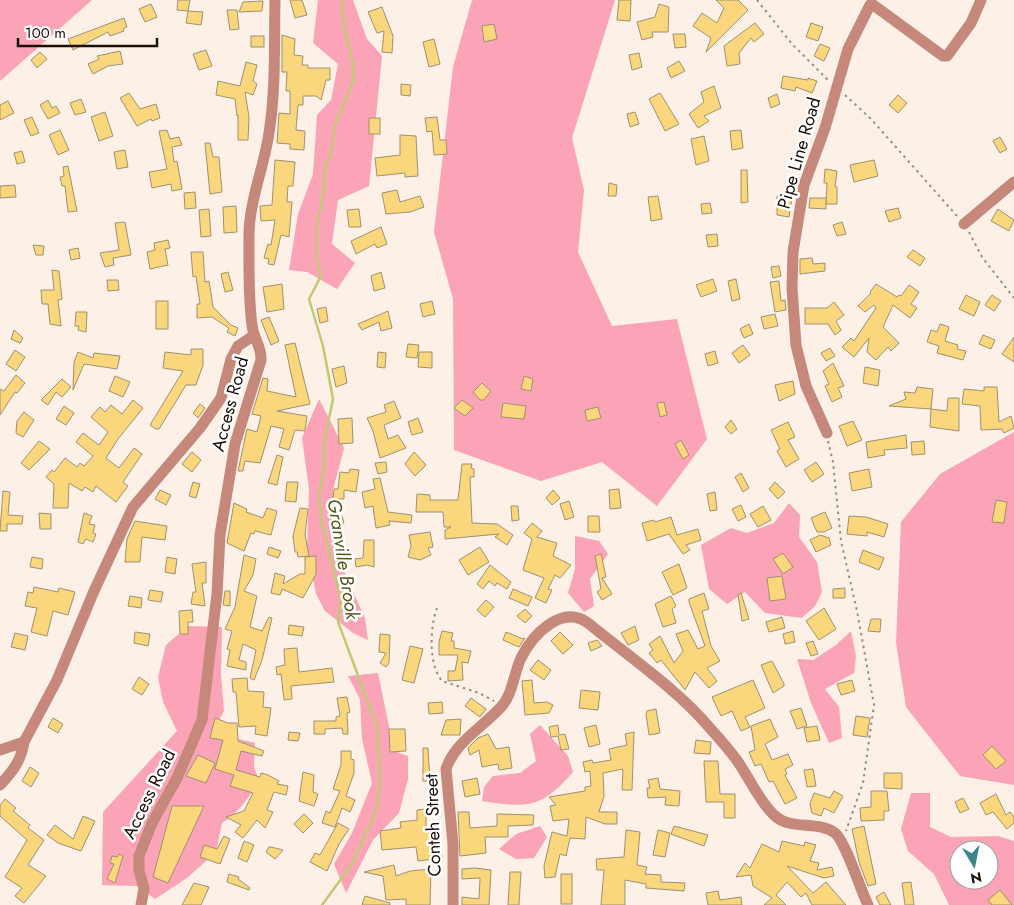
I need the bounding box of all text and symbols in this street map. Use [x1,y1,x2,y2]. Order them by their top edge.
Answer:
scale bar [18,15,156,47]
text: 100 m [25,22,66,44]
street label: Pipe Line Road [771,94,827,212]
street label: Access Road [205,354,255,454]
water label: Granville Brook [321,497,367,622]
street label: Access Road [116,745,182,843]
street label: Conteh Street [418,772,448,877]
north arrow [949,840,999,890]
text: N [969,867,983,889]

